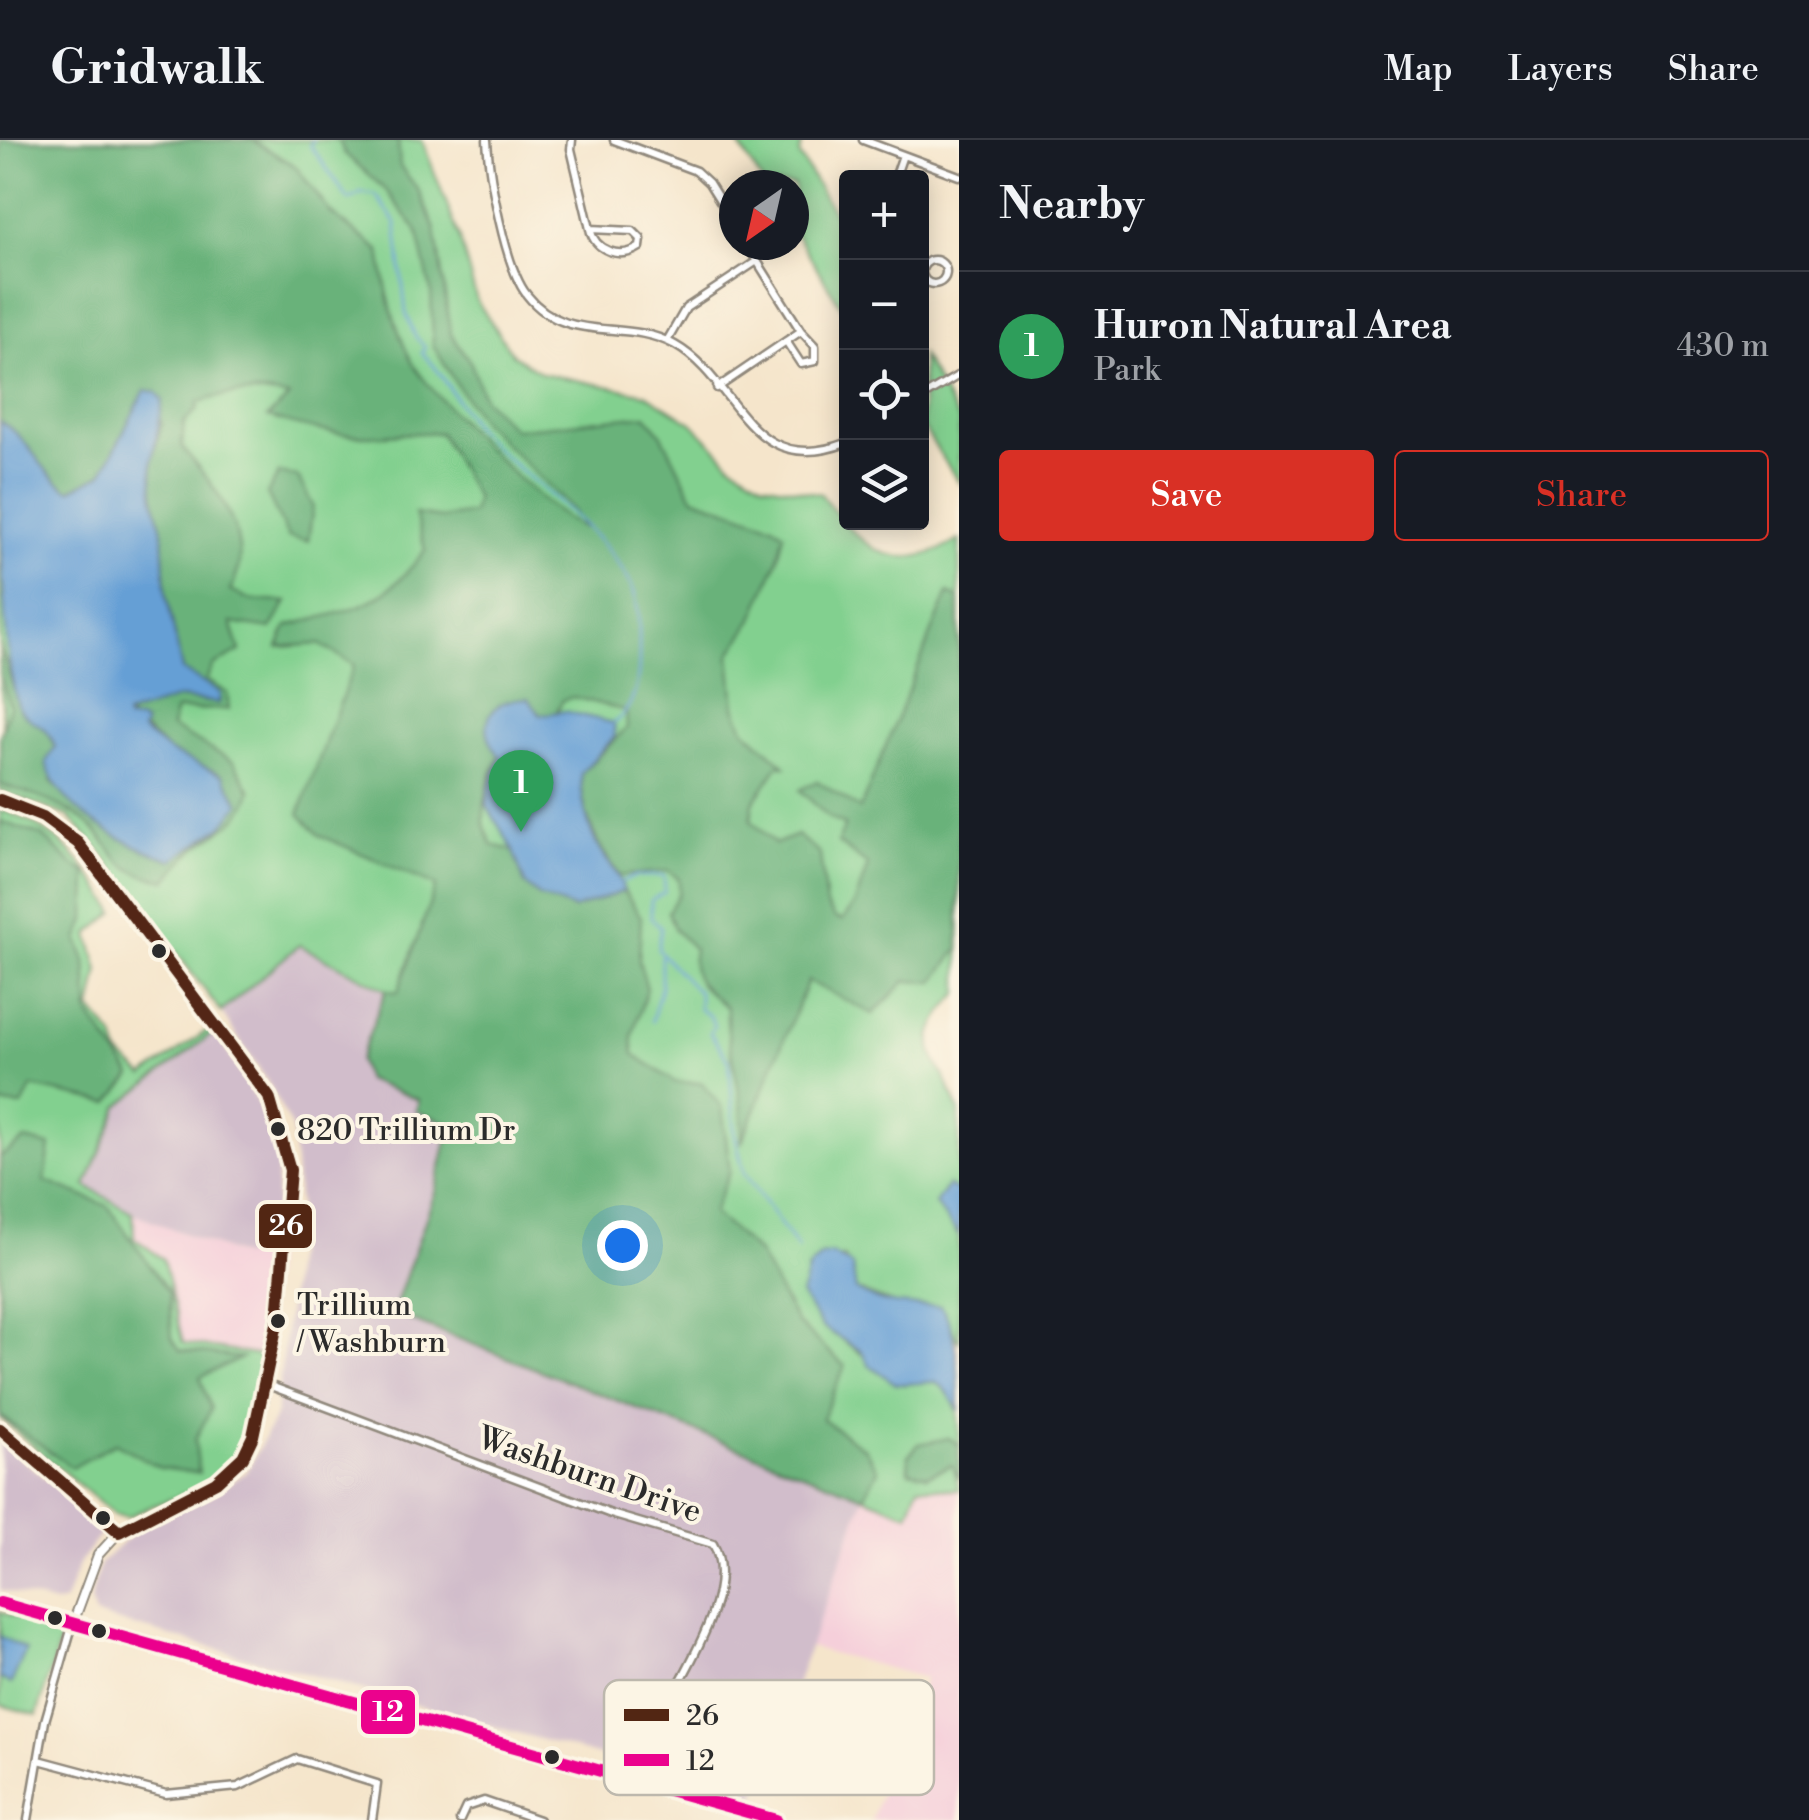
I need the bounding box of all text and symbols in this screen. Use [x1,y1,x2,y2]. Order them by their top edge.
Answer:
text: Gridwalk [50,39,263,99]
text: Map [1384,48,1453,91]
text: Layers [1508,48,1613,91]
text: Share [1668,48,1759,91]
north arrow [719,170,809,260]
map controls [839,170,929,530]
button: + [839,170,929,260]
text: Nearby [999,179,1144,232]
button: − [839,260,929,350]
text: Huron Natural Area [1094,303,1451,350]
text: 1 [1024,326,1039,366]
text: 430 m [1676,326,1769,366]
button: locate [839,350,929,440]
text: Park [1094,350,1161,390]
button: layers [839,440,929,530]
button: Save [999,450,1374,541]
button: Share [1394,450,1769,541]
pin: 1 [488,750,554,832]
unlabelled marker [149,941,169,961]
place label: 820 Trillium Dr [297,1112,515,1150]
marker: 820 Trillium Dr [268,1119,288,1139]
line badge: 26 [257,1202,314,1250]
text: 26 [268,1209,304,1244]
your location [597,1220,648,1271]
place label: Trillium / Washburn [296,1287,446,1362]
marker: Trillium / Washburn [268,1311,288,1331]
street label: Washburn Drive [471,1418,707,1532]
unlabelled marker [93,1508,113,1528]
unlabelled marker [45,1608,65,1628]
unlabelled marker [89,1621,109,1641]
legend [604,1680,934,1795]
line badge: 12 [359,1688,417,1736]
text: 12 [372,1695,404,1730]
text: 26 [686,1699,719,1734]
text: 12 [686,1744,715,1779]
unlabelled marker [542,1747,562,1767]

